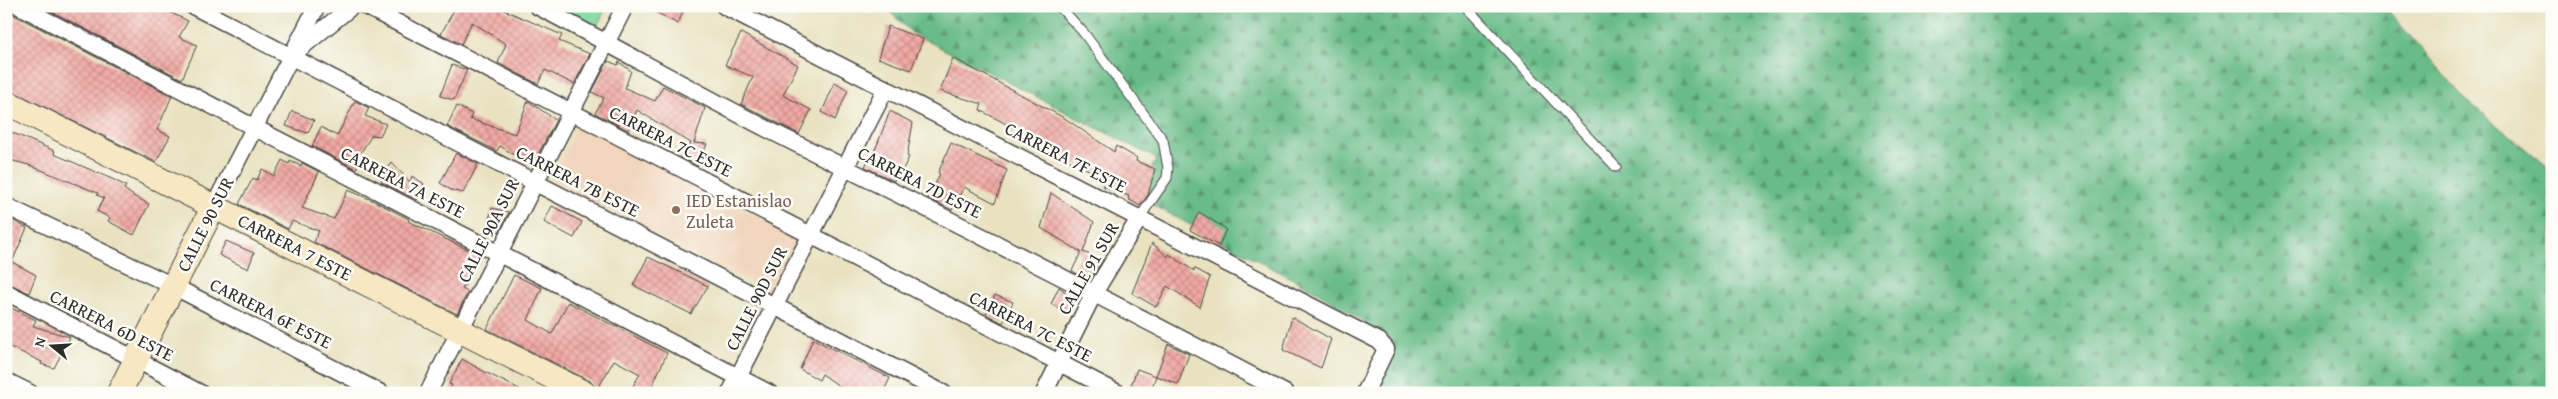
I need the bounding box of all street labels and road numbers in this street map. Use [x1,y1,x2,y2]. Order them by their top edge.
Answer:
street label: CARRERA 7C ESTE [605,98,737,184]
street label: CARRERA 7F ESTE [1000,115,1132,199]
street label: CARRERA 7B ESTE [512,138,644,224]
street label: CARRERA 7A ESTE [336,139,470,225]
street label: CARRERA 7D ESTE [853,139,987,225]
street label: CALLE 90 SUR [170,171,241,276]
street label: CALLE 90A SUR [450,173,526,287]
street label: CARRERA 7 ESTE [233,207,357,287]
street label: CALLE 91 SUR [1051,216,1126,319]
street label: CALLE 90D SUR [718,241,794,355]
street label: CARRERA 6F ESTE [205,271,337,355]
street label: CARRERA 6D ESTE [45,282,179,368]
street label: CARRERA 7C ESTE [965,283,1097,369]

